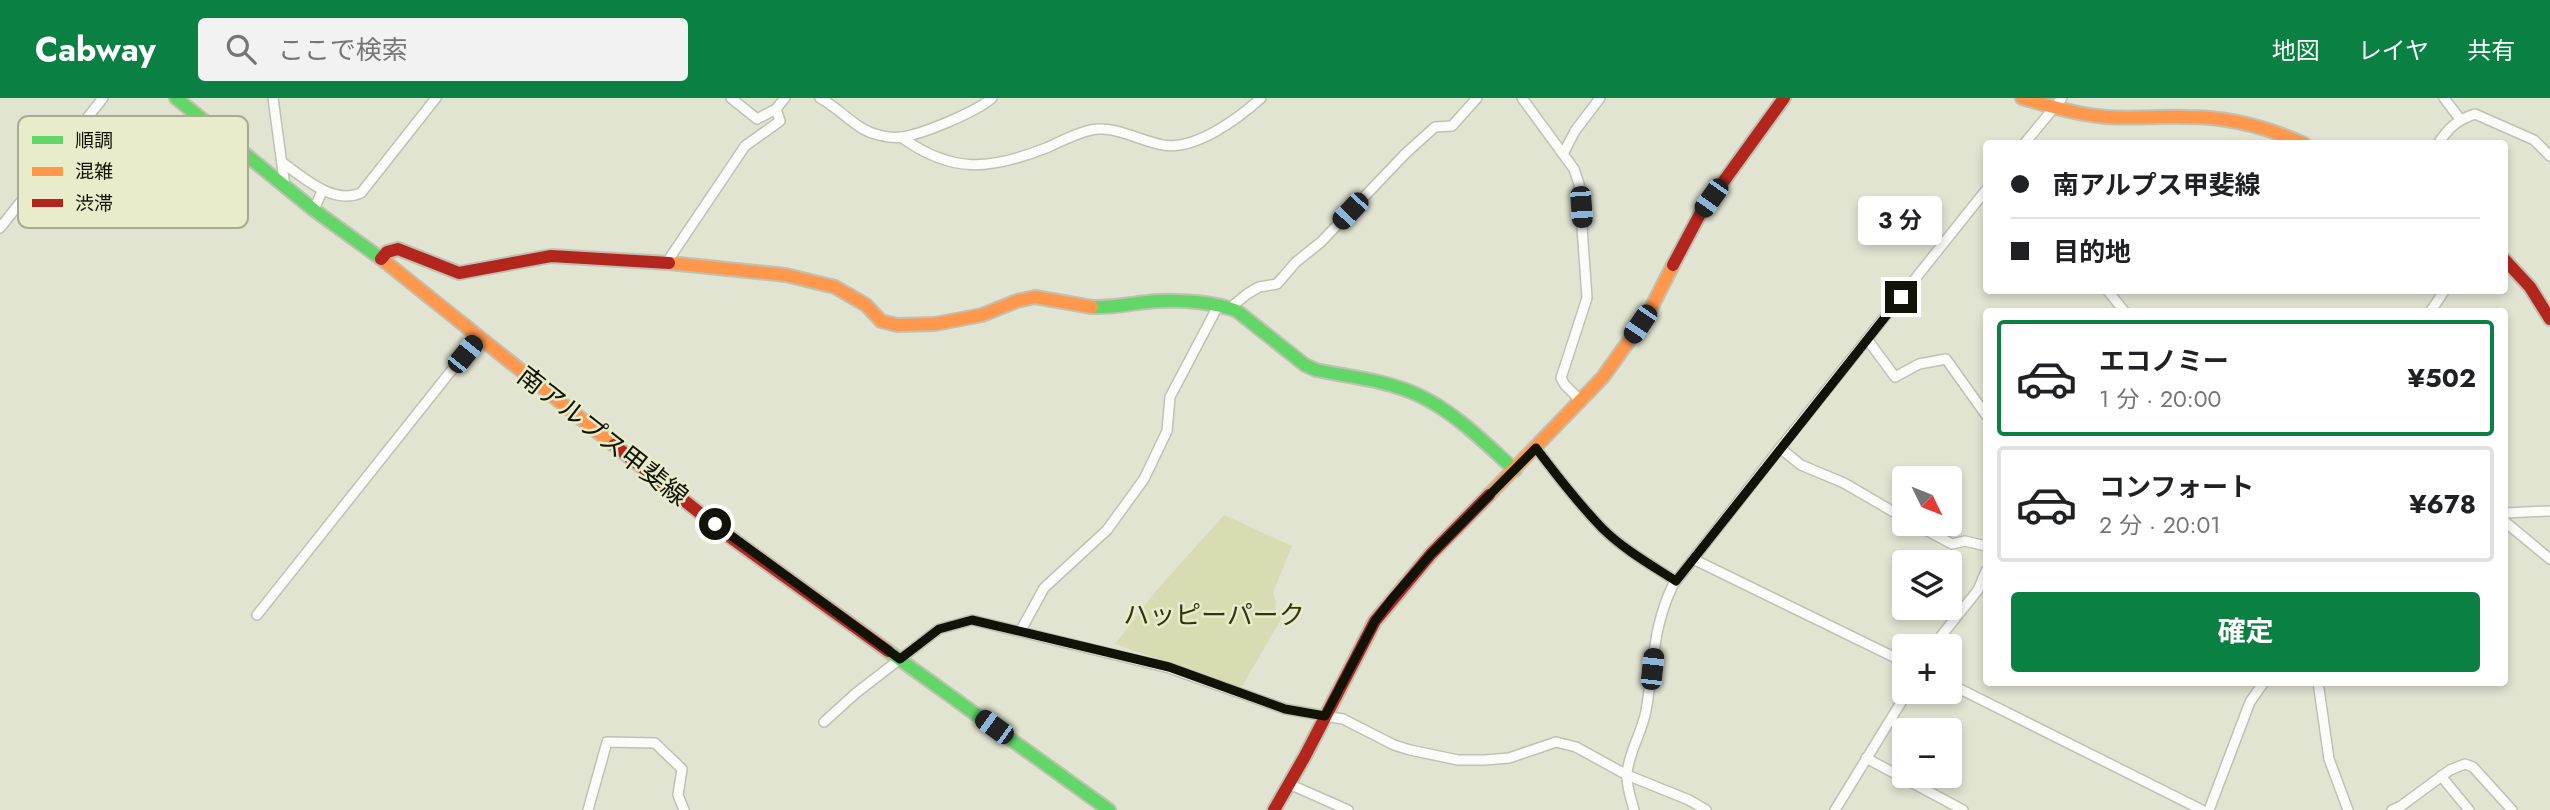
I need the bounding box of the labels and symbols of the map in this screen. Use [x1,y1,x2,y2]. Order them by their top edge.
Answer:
legend [18,116,248,228]
text: 順調 [75,127,113,154]
text: 混雑 [75,158,113,185]
car [1691,175,1732,221]
car [1570,185,1593,229]
car [1328,188,1373,234]
text: 渋滞 [75,190,113,217]
callout: 3 分 [1859,195,1943,244]
route end [1885,281,1917,313]
car [1620,301,1661,347]
car [444,331,487,377]
street label: 南アルプス甲斐線 [509,357,697,515]
north arrow [1892,466,1962,536]
route start [699,508,731,540]
park label: ハッピーパーク [1123,596,1305,634]
car [1640,647,1665,691]
car [971,706,1018,748]

